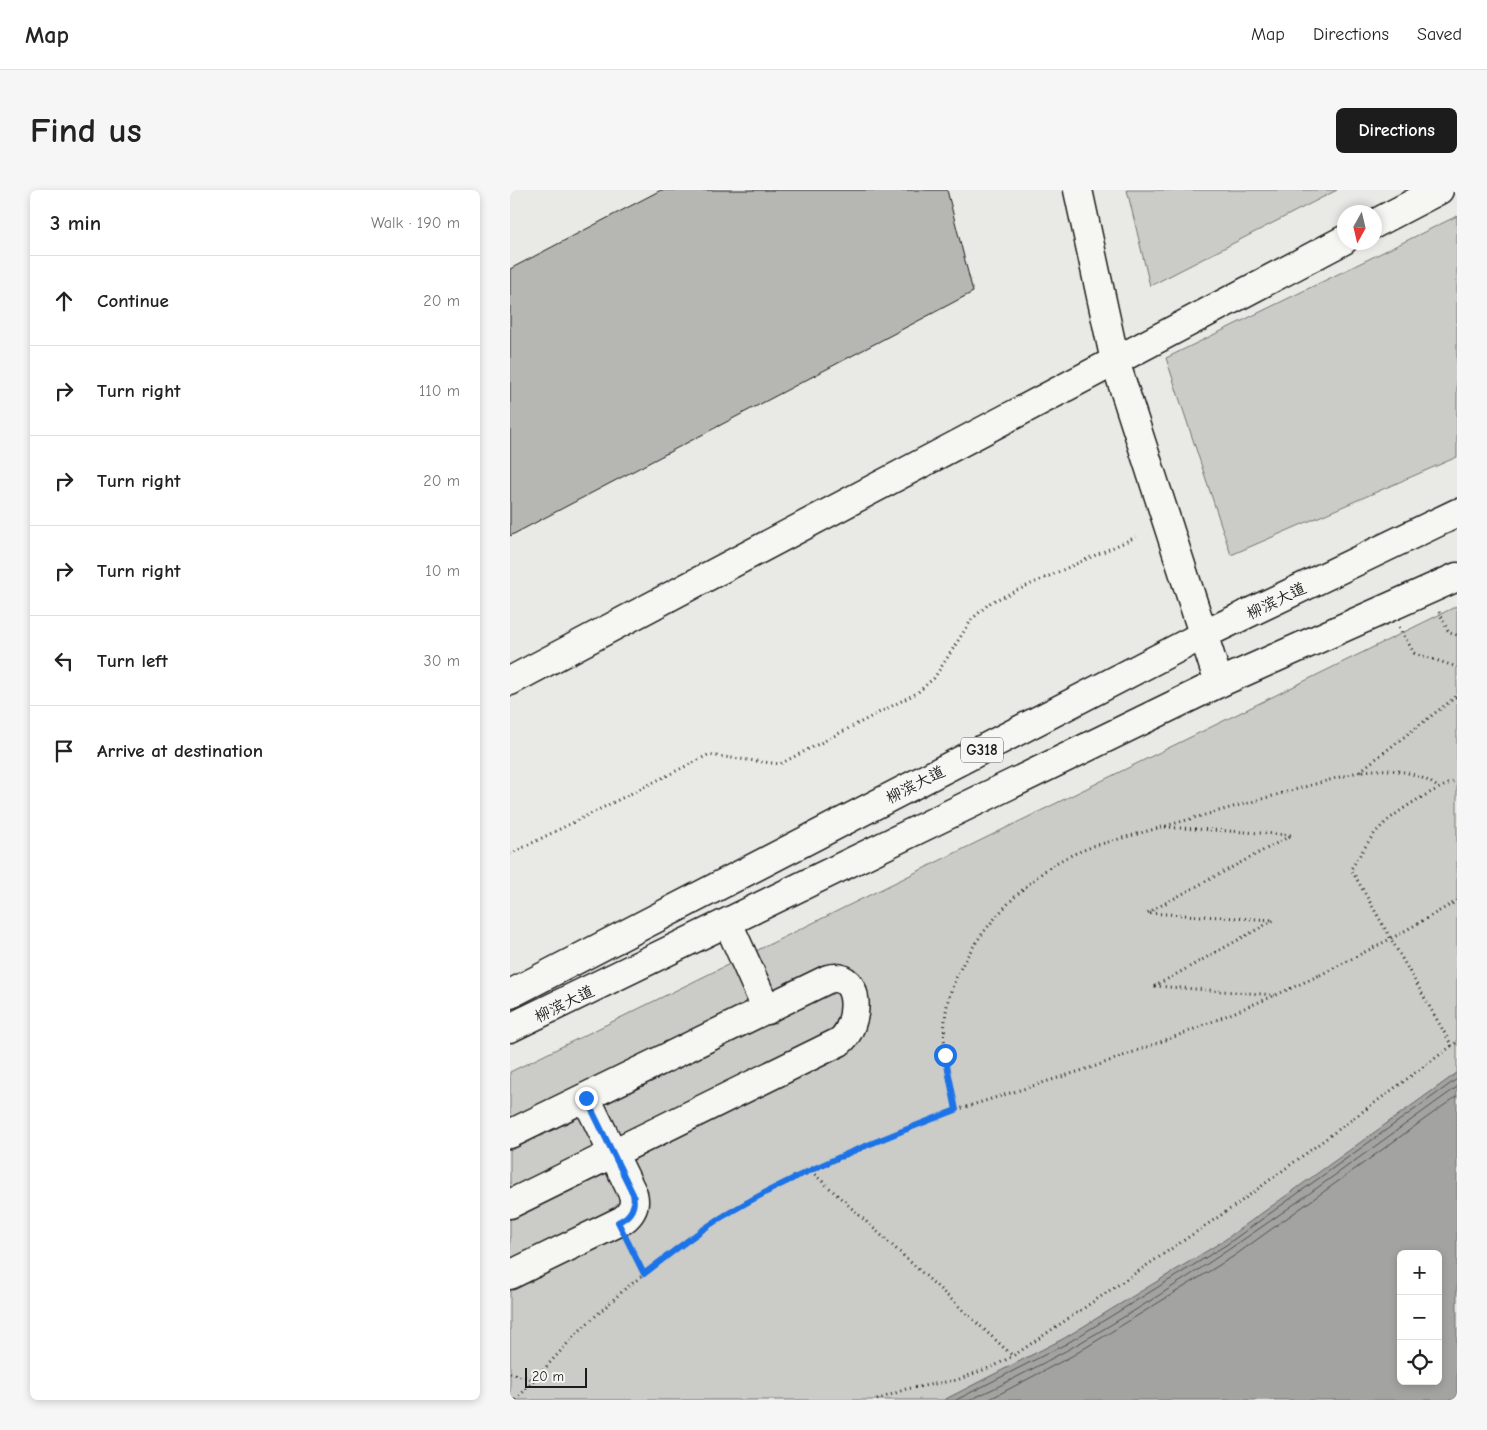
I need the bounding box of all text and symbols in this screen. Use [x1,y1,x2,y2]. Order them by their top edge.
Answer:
text: Map [25,21,69,49]
text: Map [1251,24,1285,45]
text: Directions [1313,24,1389,45]
text: Saved [1417,24,1462,45]
button: Directions [1336,108,1457,153]
text: Find us [30,110,142,151]
north arrow [1337,205,1382,250]
text: 3 min [50,211,101,235]
text: Walk · 190 m [371,214,460,232]
icon: ahead [50,287,78,315]
text: Continue [97,290,169,312]
text: 20 m [423,292,460,310]
icon: right [50,377,78,405]
text: Turn right [97,380,181,402]
text: 110 m [419,382,460,400]
icon: right [50,467,78,495]
text: Turn right [97,470,181,492]
text: 20 m [423,472,460,490]
icon: right [50,557,78,585]
text: Turn right [97,560,181,582]
text: 10 m [425,562,460,580]
street label: 柳滨大道 [1244,579,1309,623]
icon: left [50,647,78,675]
text: Turn left [97,650,168,672]
text: 30 m [424,652,460,670]
icon: arrive [50,737,78,765]
road number: G318 [961,738,1003,762]
text: Arrive at destination [97,740,263,762]
street label: 柳滨大道 [883,762,948,807]
street label: 柳滨大道 [532,982,597,1026]
route start [934,1044,957,1067]
route end [575,1087,598,1110]
map controls [1397,1250,1442,1385]
button: + [1397,1250,1442,1295]
button: − [1397,1295,1442,1340]
button: locate [1397,1340,1442,1385]
scale bar [525,1365,588,1388]
text: 20 m [532,1368,564,1385]

